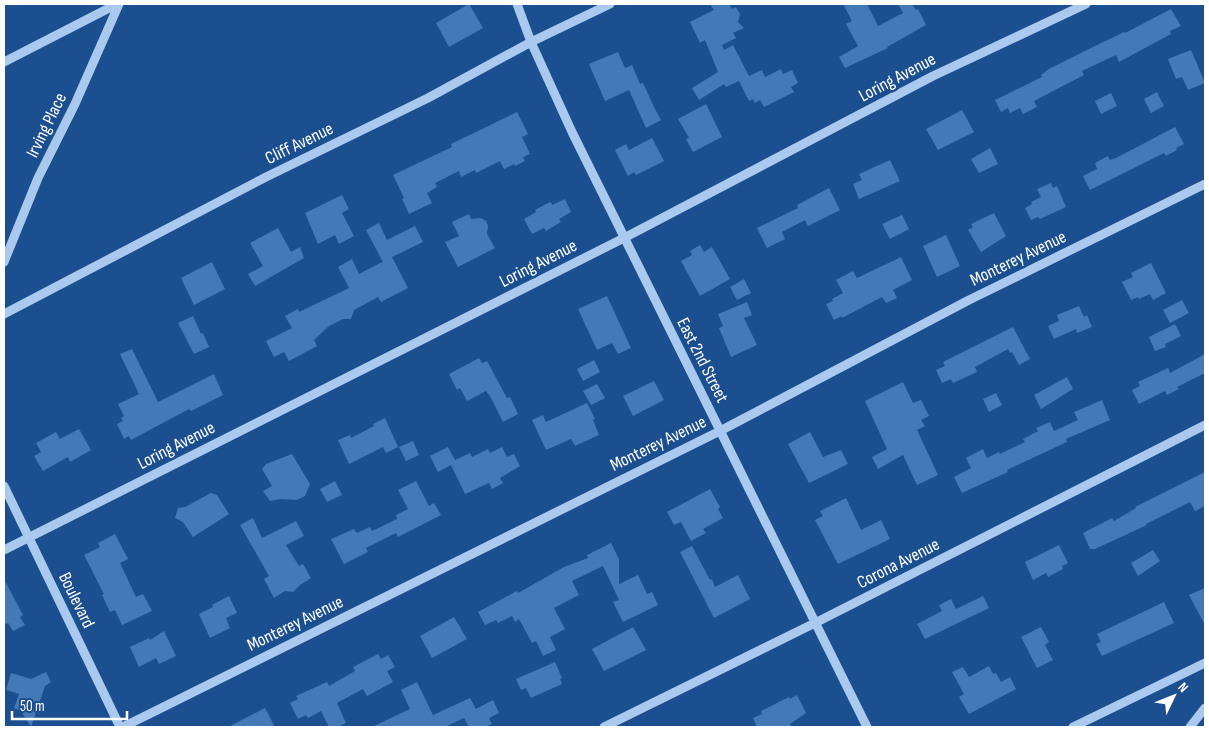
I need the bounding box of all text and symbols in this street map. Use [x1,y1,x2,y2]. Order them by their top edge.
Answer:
street label: Loring Avenue [855,48,939,106]
street label: Irving Place [22,89,71,161]
street label: Cliff Avenue [262,118,337,169]
street label: Monterey Avenue [967,226,1070,291]
street label: Loring Avenue [496,235,581,292]
street label: East 2nd Street [672,314,733,407]
street label: Monterey Avenue [607,411,710,476]
street label: Loring Avenue [134,417,219,474]
street label: Corona Avenue [853,534,943,593]
street label: Boulevard [54,569,99,632]
street label: Monterey Avenue [244,591,347,656]
north arrow [1149,671,1199,721]
text: N [1174,679,1192,696]
scale bar [12,688,128,720]
text: 50 m [20,697,45,716]

